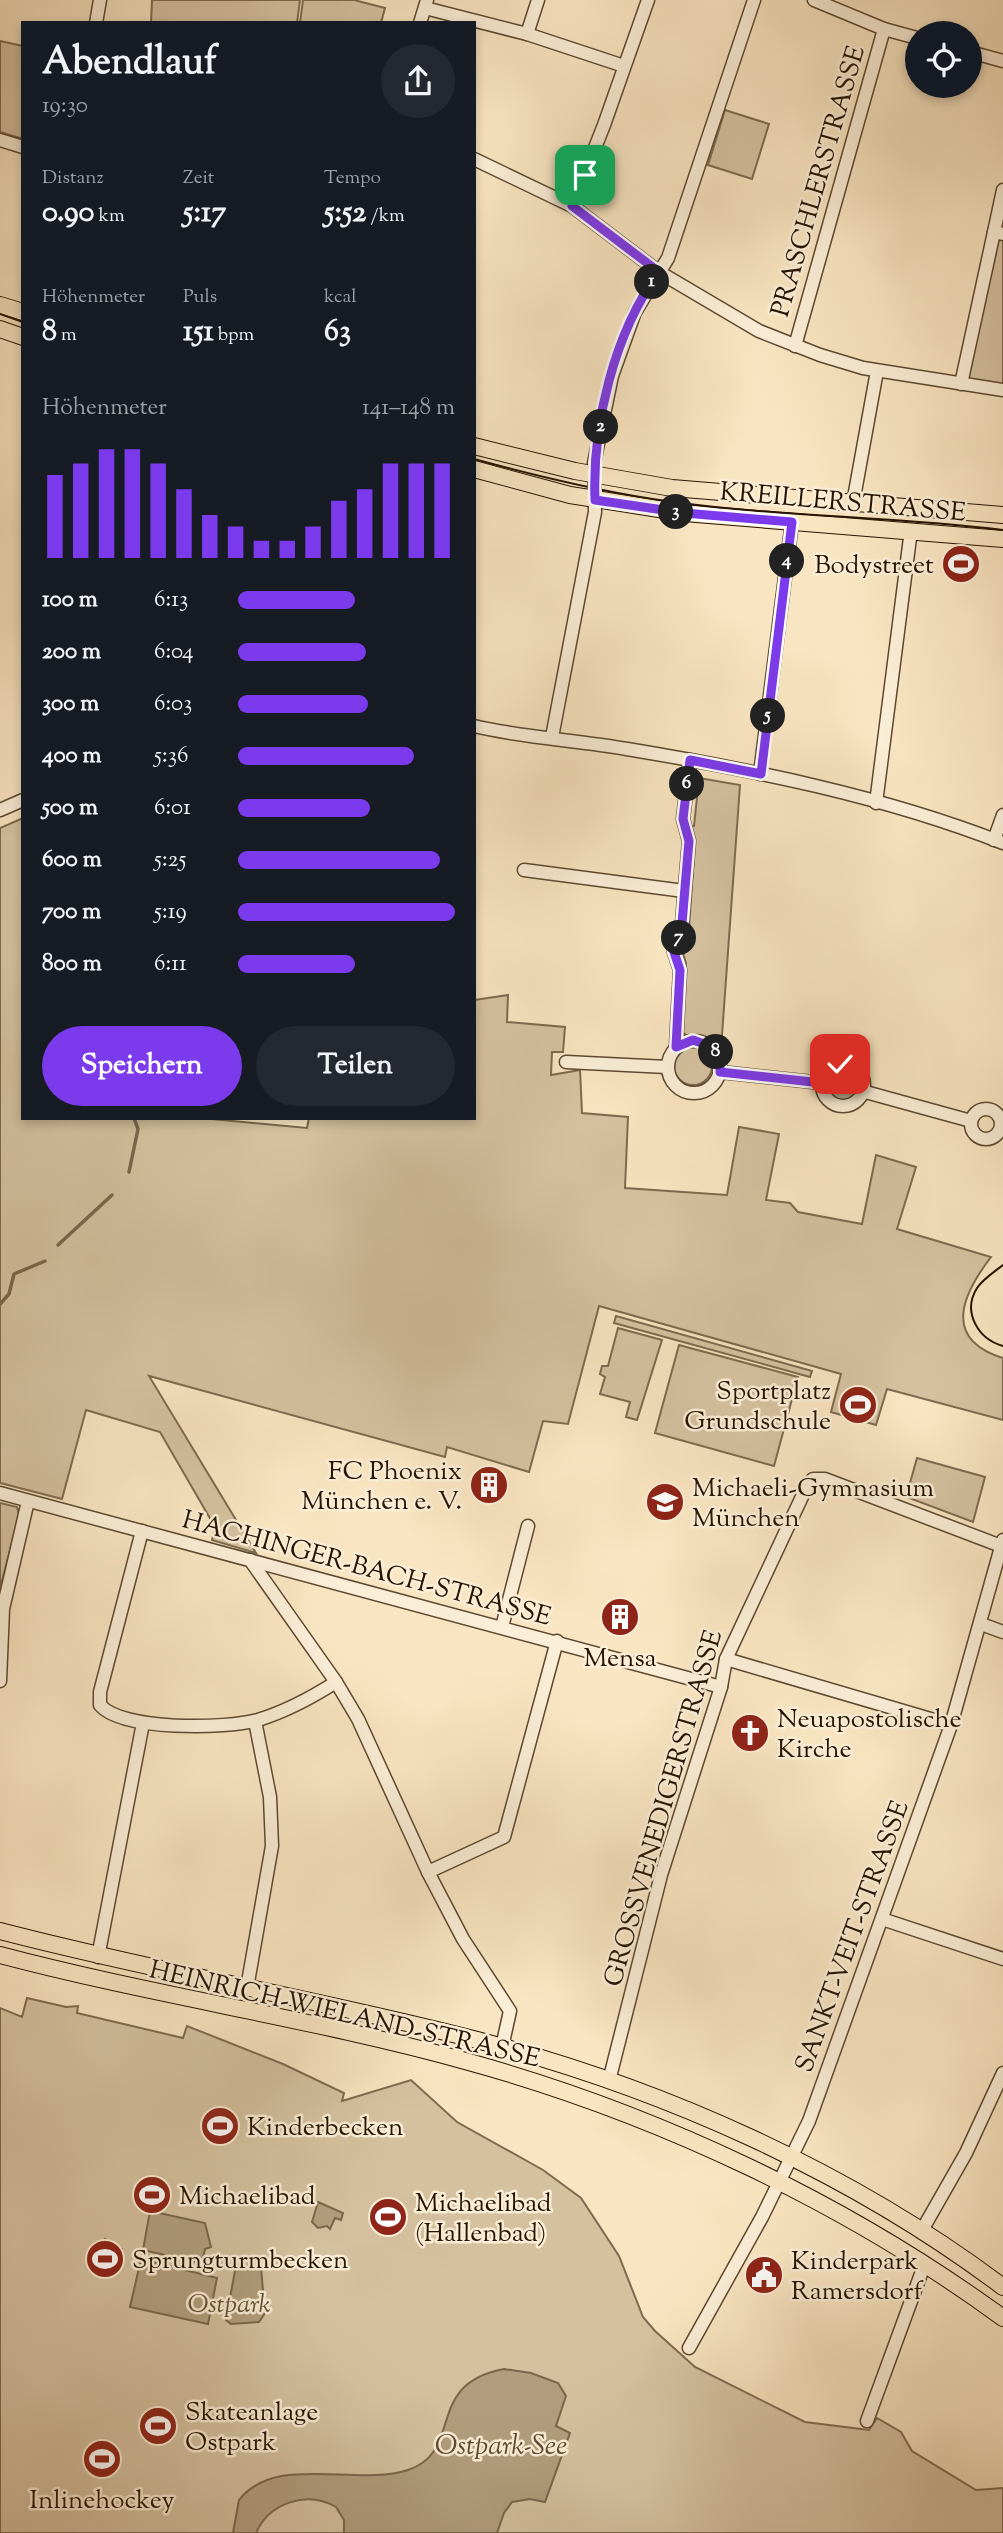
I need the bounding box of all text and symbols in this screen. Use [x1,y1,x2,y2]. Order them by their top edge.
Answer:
map controls [905,21,982,98]
button: locate [905,21,982,98]
text: Abendlauf [42,37,217,91]
street label: PRASCHLERSTRASSE [763,41,876,322]
button: share [381,44,455,118]
text: 19:30 [42,90,88,123]
pin [555,145,615,205]
icon: arrive [566,156,604,194]
text: Distanz [42,165,104,192]
text: Zeit [183,165,214,192]
text: Tempo [324,165,381,192]
text: 0.90 [42,192,94,235]
text: 5:17 [183,192,226,235]
text: 5:52 [324,192,366,235]
text: km [94,203,125,230]
text: /km [366,203,405,230]
pin: 1 [634,264,670,300]
text: 1 [648,268,655,295]
text: Höhenmeter [42,284,145,311]
text: Puls [183,284,217,311]
text: kcal [324,284,357,311]
text: 8 [42,311,57,354]
text: 151 [183,311,214,354]
text: 63 [324,311,351,354]
text: m [57,322,77,349]
text: bpm [214,322,254,349]
text: Höhenmeter [42,392,167,425]
text: 141–148 m [362,392,455,425]
pin: 2 [584,410,618,444]
text: 2 [596,413,605,440]
street label: KREILLERSTRASSE [718,474,968,533]
pin: 3 [658,494,694,530]
text: 3 [672,498,679,525]
sports icon: Bodystreet [940,543,982,585]
pin: 4 [770,544,804,578]
text: 4 [782,547,791,574]
place label: Bodystreet [814,548,934,585]
text: 100 m [42,584,98,617]
text: 6:13 [154,584,188,617]
text: 200 m [42,636,101,669]
text: 6:04 [154,636,194,669]
text: 300 m [42,688,99,721]
text: 6:03 [154,688,192,721]
pin: 5 [750,698,786,734]
text: 5 [764,702,771,729]
text: 400 m [42,740,102,773]
text: 5:36 [154,740,188,773]
pin: 6 [670,766,704,802]
text: 6 [682,770,691,797]
text: 500 m [42,792,98,825]
text: 6:01 [154,792,191,825]
text: 600 m [42,844,102,877]
text: 5:25 [154,844,186,877]
text: 700 m [42,896,101,929]
text: 5:19 [154,896,187,929]
pin: 7 [662,920,696,956]
text: 7 [674,924,683,951]
text: 800 m [42,948,102,981]
text: 6:11 [154,948,187,981]
button: Speichern [42,1026,242,1106]
button: Teilen [256,1026,455,1106]
pin: 8 [698,1034,734,1070]
pin [810,1034,870,1094]
text: 8 [711,1038,720,1065]
icon: check [821,1045,859,1083]
place label: Sportplatz Grundschule [684,1374,831,1441]
sports icon: Sportplatz Grundschule [837,1384,879,1426]
place label: FC Phoenix München e. V. [301,1454,462,1521]
building icon: FC Phoenix München e. V. [468,1464,510,1506]
place label: Michaeli-Gymnasium München [692,1471,934,1538]
school or university icon: Michaeli-Gymnasium München [644,1481,686,1523]
street label: HACHINGER-BACH-STRASSE [178,1502,555,1637]
building icon: Mensa [599,1596,641,1638]
street label: GROSSVENEDIGERSTRASSE [596,1626,733,1991]
place label: Mensa [583,1641,657,1678]
place label: Neuapostolische Kirche [777,1702,962,1769]
church icon: Neuapostolische Kirche [729,1712,771,1754]
street label: SANKT-VEIT-STRASSE [787,1796,920,2078]
street label: HEINRICH-WIELAND-STRASSE [145,1952,544,2079]
sports icon: Kinderbecken [199,2105,241,2147]
place label: Kinderbecken [247,2110,403,2147]
sports icon: Michaelibad [131,2174,173,2216]
place label: Michaelibad [179,2179,316,2216]
place label: Michaelibad (Hallenbad) [415,2186,552,2253]
sports icon: Michaelibad (Hallenbad) [367,2196,409,2238]
sports icon: Sprungturmbecken [84,2238,126,2280]
place label: Sprungturmbecken [132,2243,348,2280]
place label: Kinderpark Ramersdorf [791,2244,923,2311]
public building icon: Kinderpark Ramersdorf [743,2254,785,2296]
park label: Ostpark [187,2287,271,2324]
place label: Skateanlage Ostpark [185,2395,318,2462]
sports icon: Skateanlage Ostpark [137,2405,179,2447]
water label: Ostpark-See [435,2427,567,2467]
sports icon: Inlinehockey [81,2438,123,2480]
place label: Inlinehockey [30,2483,174,2520]

